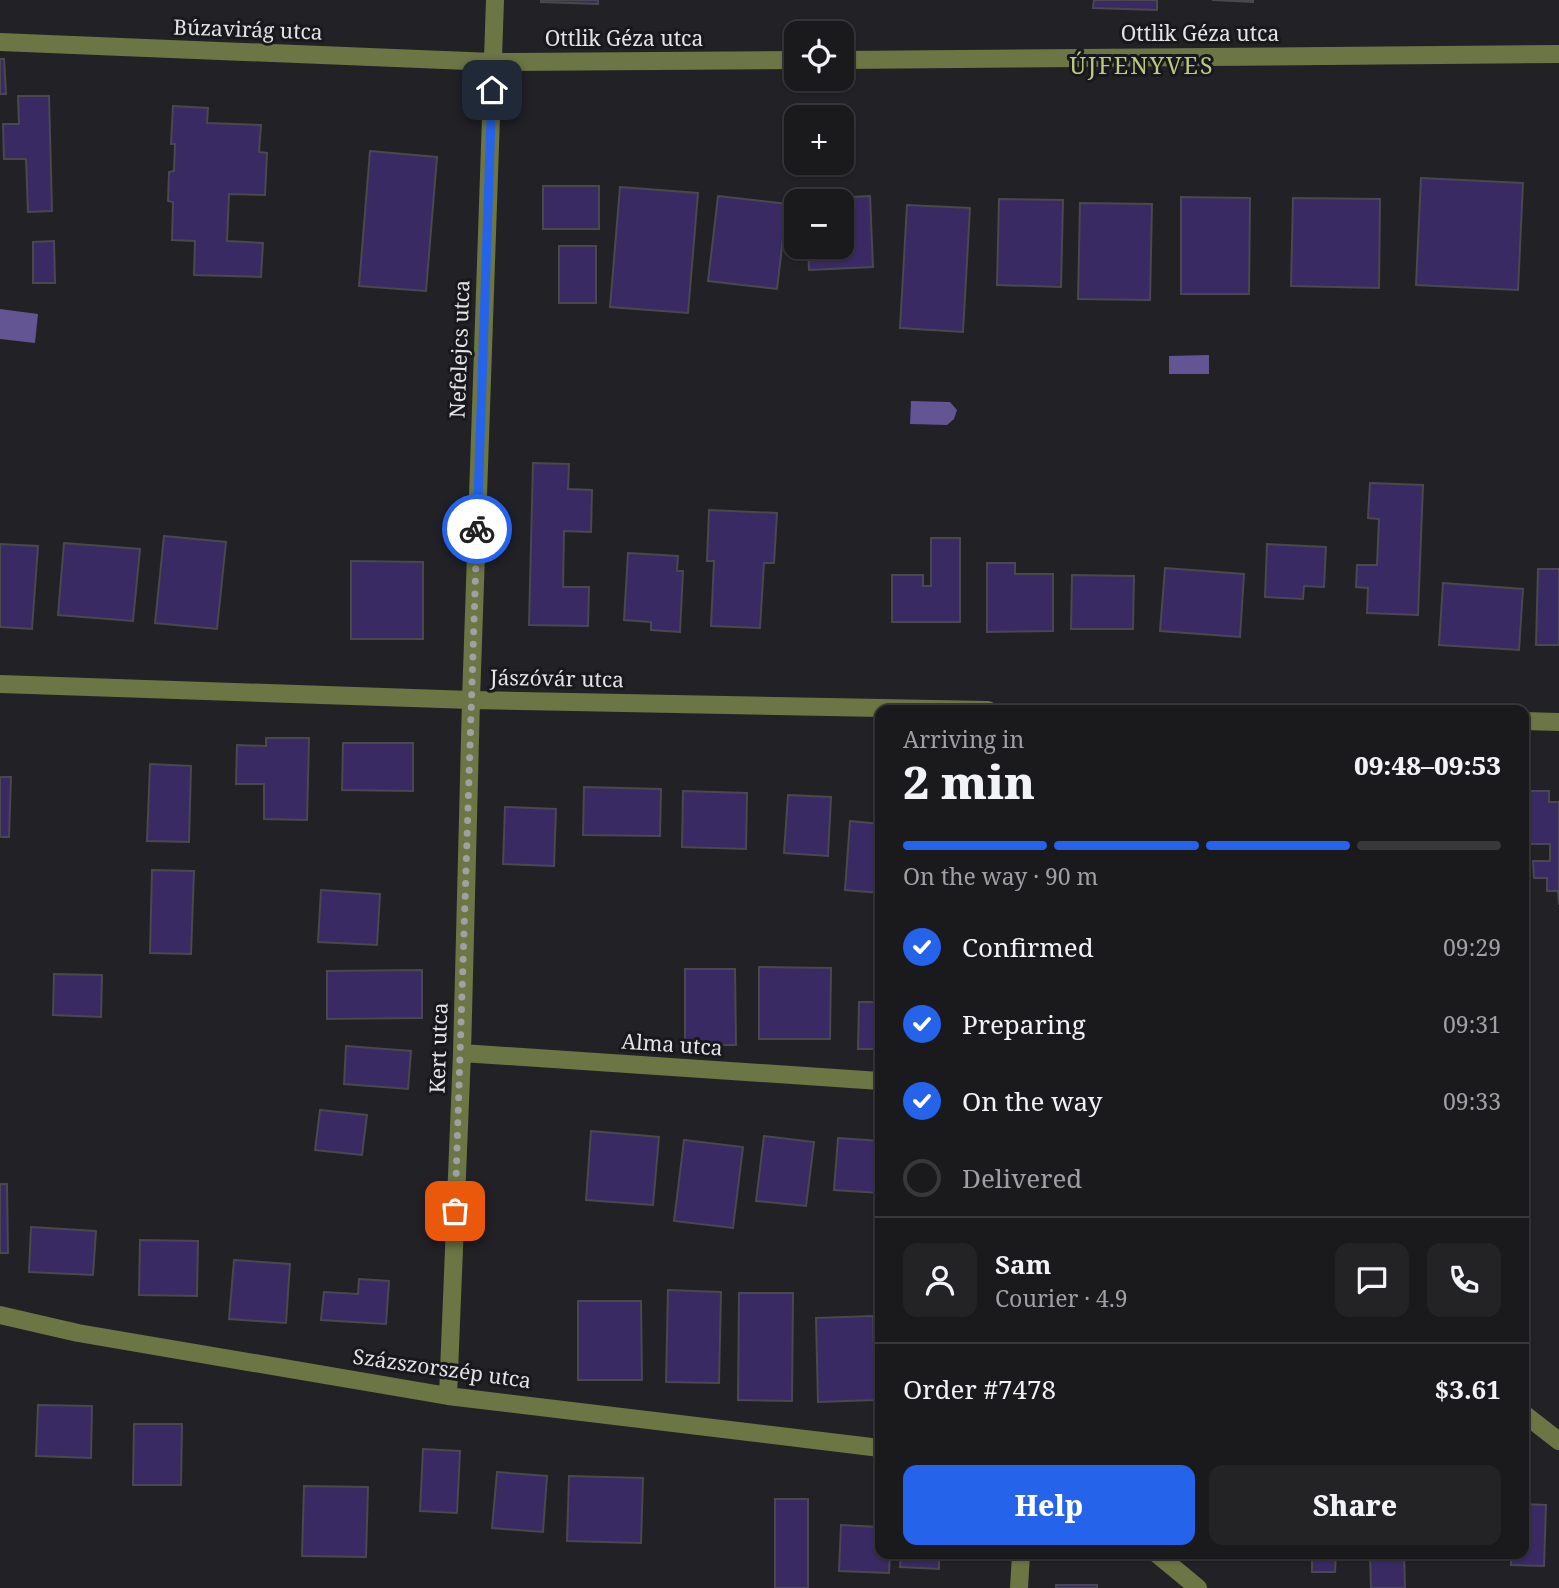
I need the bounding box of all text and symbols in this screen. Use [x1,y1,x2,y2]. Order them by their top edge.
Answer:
street label: Búzavirág utca [173,12,323,46]
street label: Ottlik Géza utca [1121,19,1279,47]
map controls [784,21,854,259]
button: locate [784,21,854,91]
street label: Ottlik Géza utca [545,24,703,52]
district label: ÚJFENYVES [1070,49,1214,81]
pin [462,60,522,120]
icon: home [473,71,511,109]
button: + [784,105,854,175]
button: − [784,189,854,259]
street label: Nefelejcs utca [443,279,475,419]
courier [442,494,512,564]
icon: bike [458,510,496,548]
street label: Jászóvár utca [489,663,624,693]
text: Arriving in [903,723,1024,755]
text: 09:48–09:53 [1354,747,1501,783]
text: 2 min [903,750,1035,812]
text: On the way · 90 m [903,860,1098,892]
icon: check [903,928,941,966]
text: Confirmed [962,929,1094,965]
text: 09:29 [1443,931,1501,963]
street label: Kert utca [422,1002,454,1094]
icon: check [903,1005,941,1043]
text: Preparing [962,1006,1086,1042]
text: 09:31 [1443,1008,1501,1040]
street label: Alma utca [621,1027,724,1062]
icon: check [903,1082,941,1120]
text: On the way [962,1083,1102,1119]
text: 09:33 [1443,1085,1501,1117]
text: Delivered [962,1160,1082,1196]
pin [425,1181,485,1241]
icon: bag [436,1192,474,1230]
button: person [903,1243,977,1317]
button: chat [1335,1243,1409,1317]
button: phone [1427,1243,1501,1317]
text: Sam [995,1246,1051,1282]
text: Courier · 4.9 [995,1282,1128,1314]
street label: Százszorszép utca [351,1342,533,1394]
text: Order #7478 [903,1371,1056,1407]
text: $3.61 [1435,1371,1501,1407]
button: Help [903,1465,1195,1545]
button: Share [1209,1465,1501,1545]

